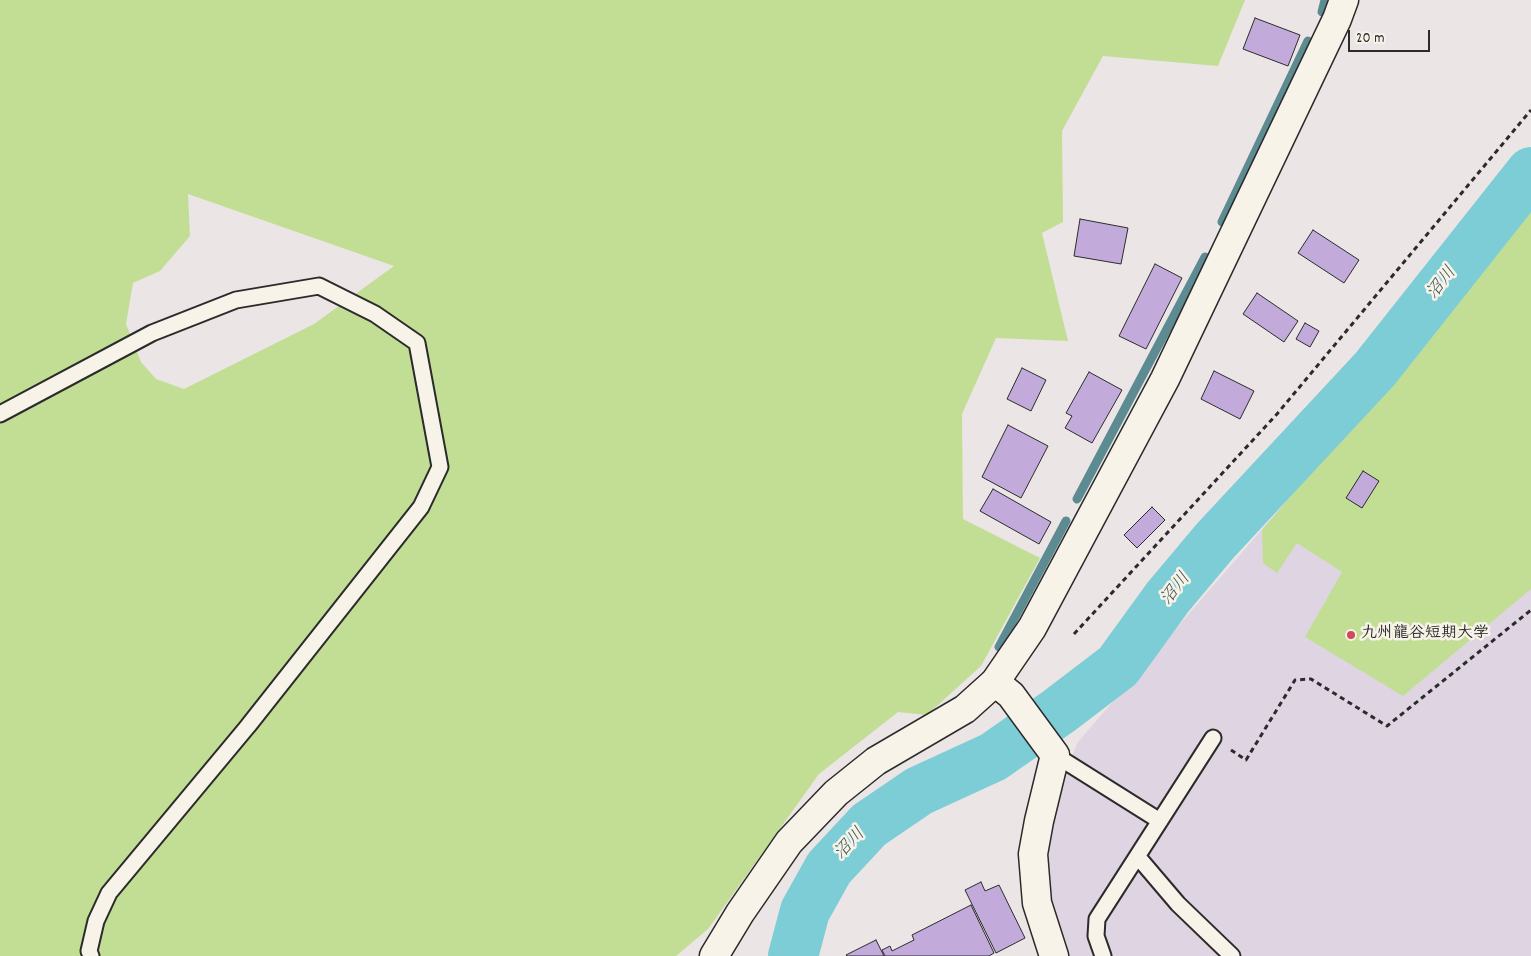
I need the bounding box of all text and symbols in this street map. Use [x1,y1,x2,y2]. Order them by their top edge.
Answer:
scale bar [1351,20,1434,52]
text: 20 m [1356,28,1384,50]
water label: 沼川 [1423,263,1463,305]
water label: 沼川 [1157,569,1197,611]
place label: 九州龍谷短期大学 [1361,625,1489,645]
marker: 九州龍谷短期大学 [1345,629,1357,641]
water label: 沼川 [831,824,871,866]

